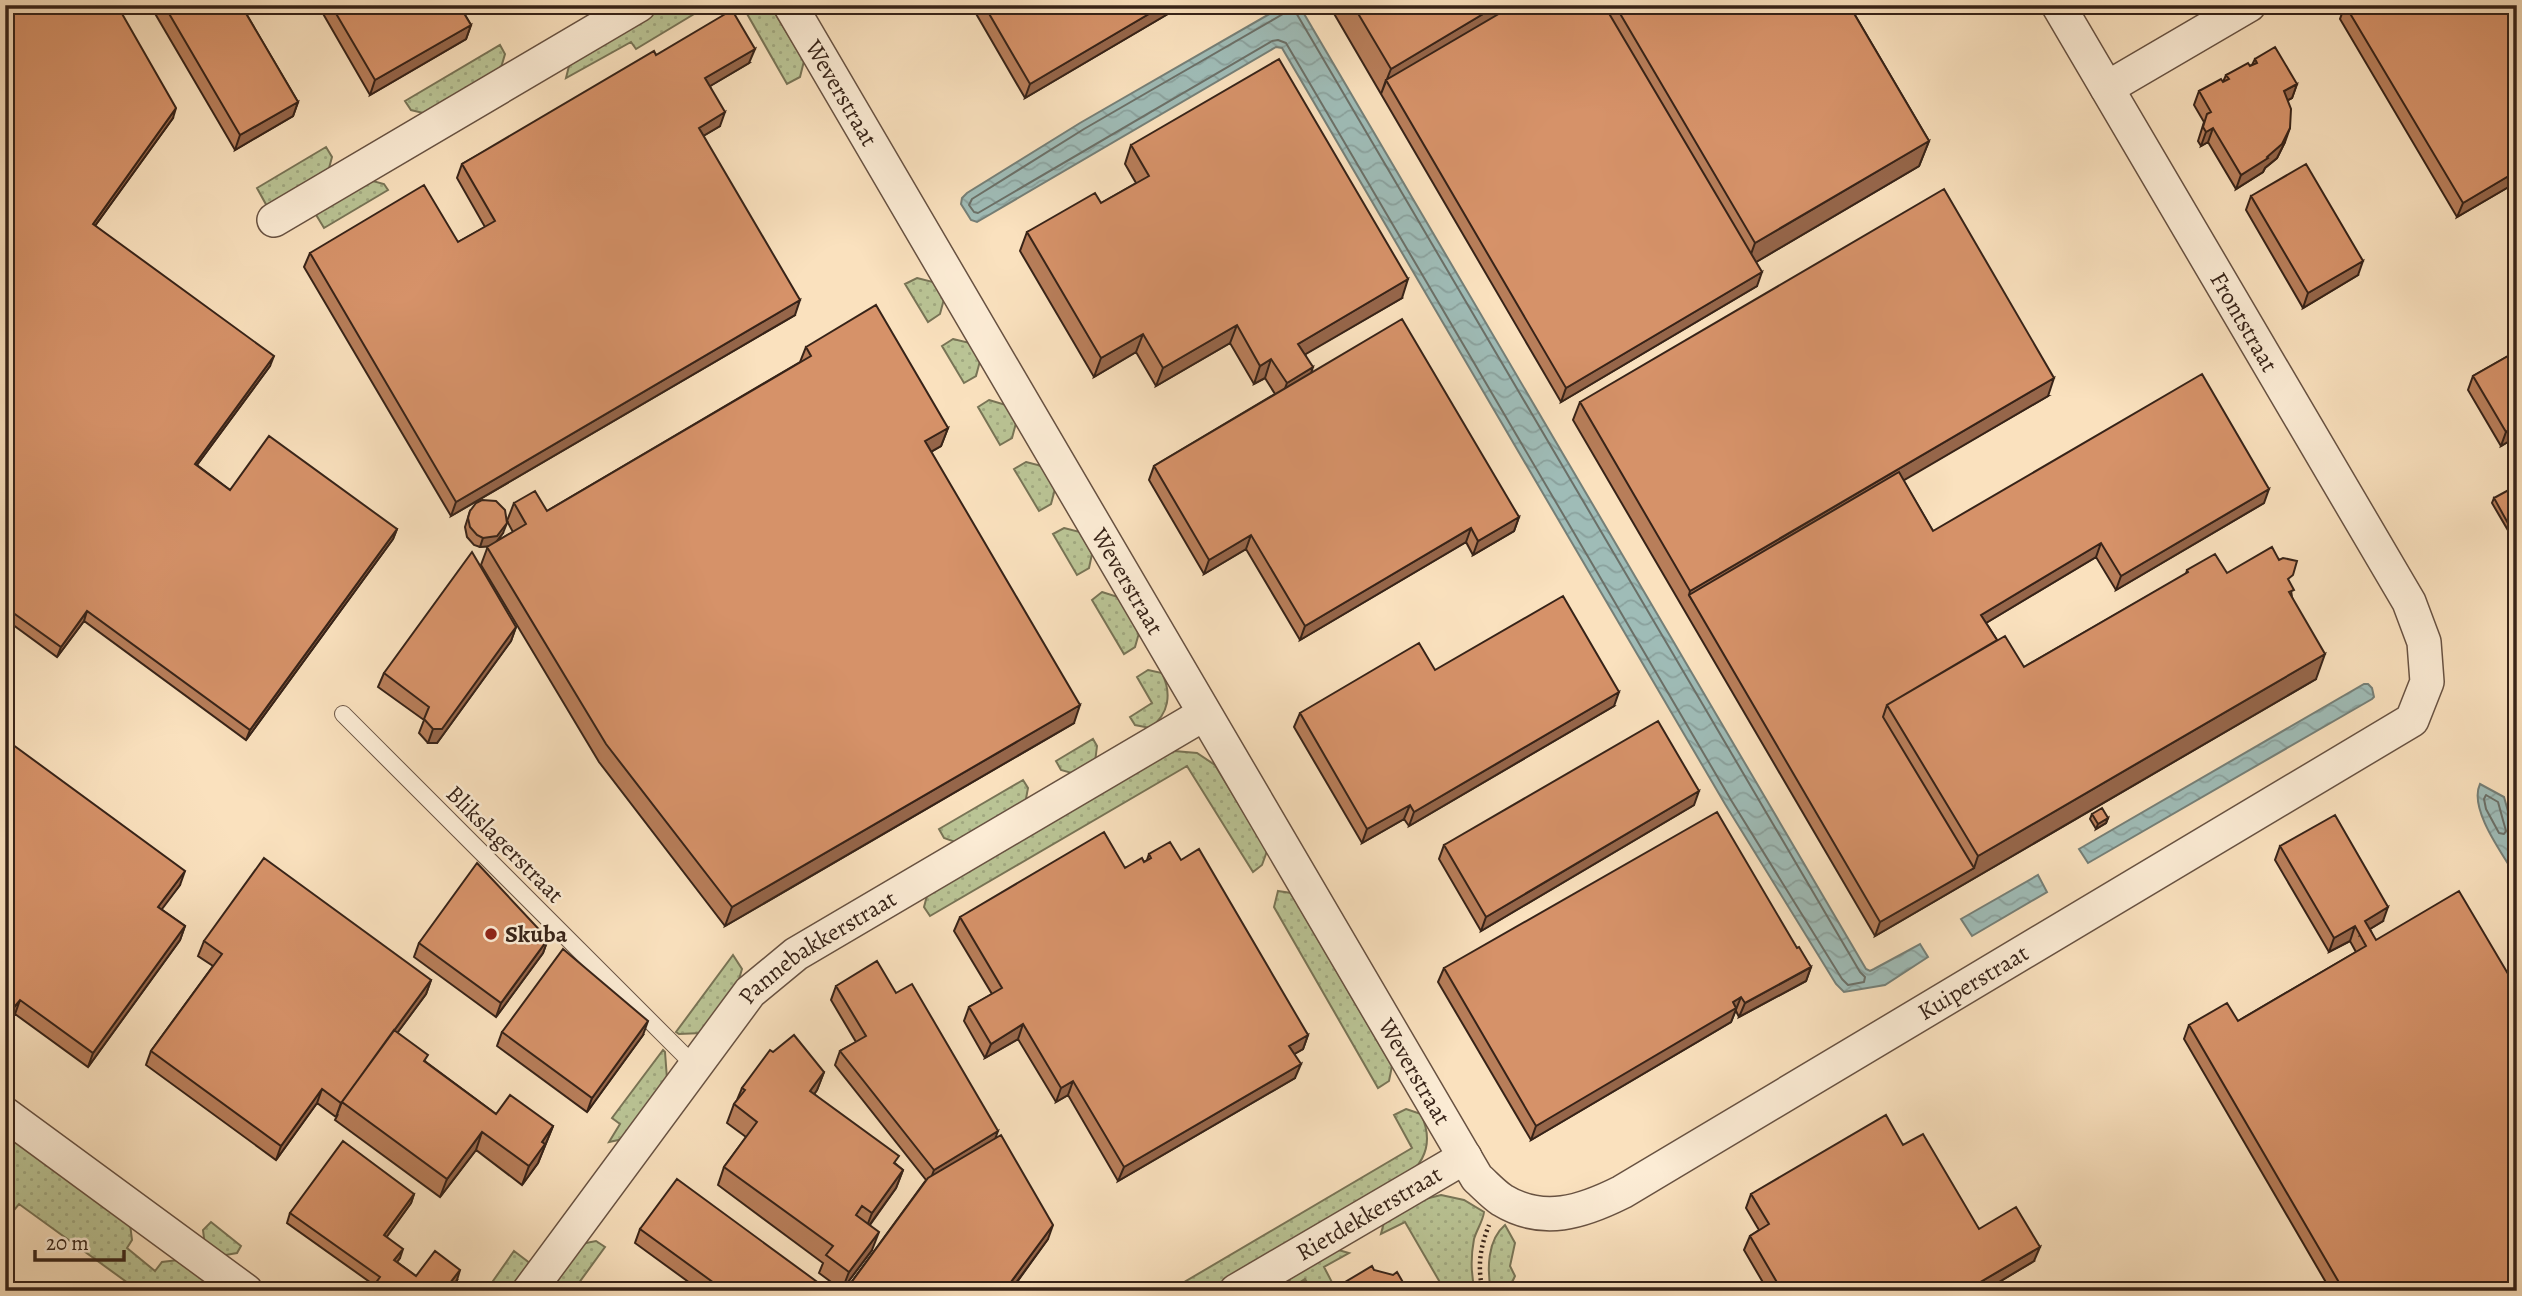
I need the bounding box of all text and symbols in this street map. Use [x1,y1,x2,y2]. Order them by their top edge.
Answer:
street label: Weverstraat [797,33,885,152]
street label: Frontstraat [2202,266,2286,378]
street label: Weverstraat [1083,521,1171,641]
street label: Blikslagerstraat [439,778,571,910]
street label: Pannebakkerstraat [731,882,902,1010]
place label: Skuba [505,918,568,950]
marker: Skuba [483,926,499,942]
street label: Kuiperstraat [1912,937,2034,1028]
street label: Weverstraat [1370,1011,1458,1131]
street label: Rietdekkerstraat [1290,1158,1448,1268]
scale bar [35,1219,124,1263]
text: 20 m [46,1229,89,1257]

